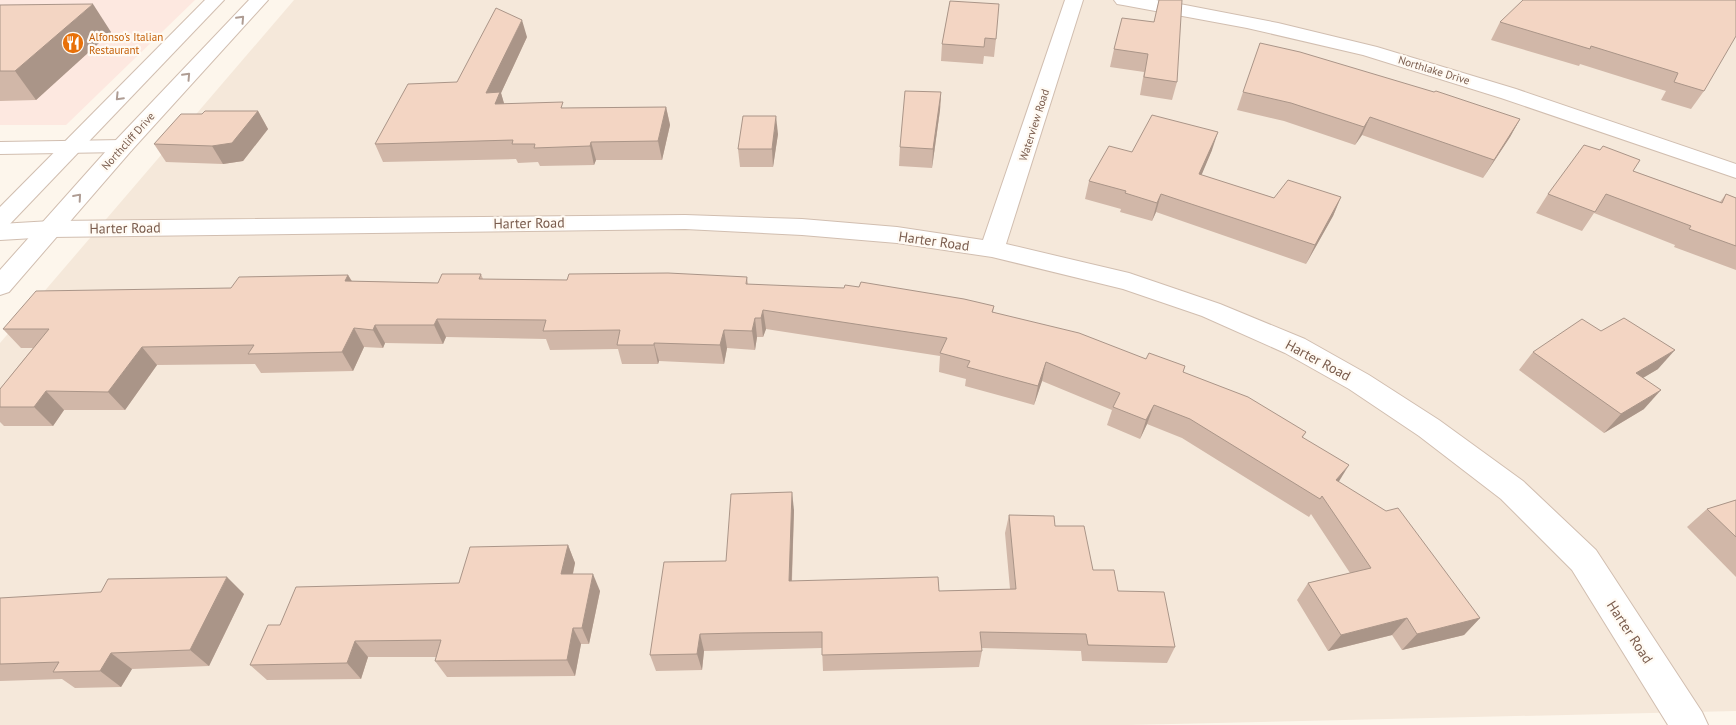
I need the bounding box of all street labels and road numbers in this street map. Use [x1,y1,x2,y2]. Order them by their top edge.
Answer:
street label: Northlake Drive [1397,52,1472,88]
street label: Waterview Road [1016,87,1052,163]
street label: Northcliff Drive [98,109,158,173]
street label: Harter Road [493,213,565,233]
street label: Harter Road [89,218,161,238]
street label: Harter Road [897,227,971,255]
street label: Harter Road [1282,335,1354,385]
street label: Harter Road [1603,597,1657,667]

